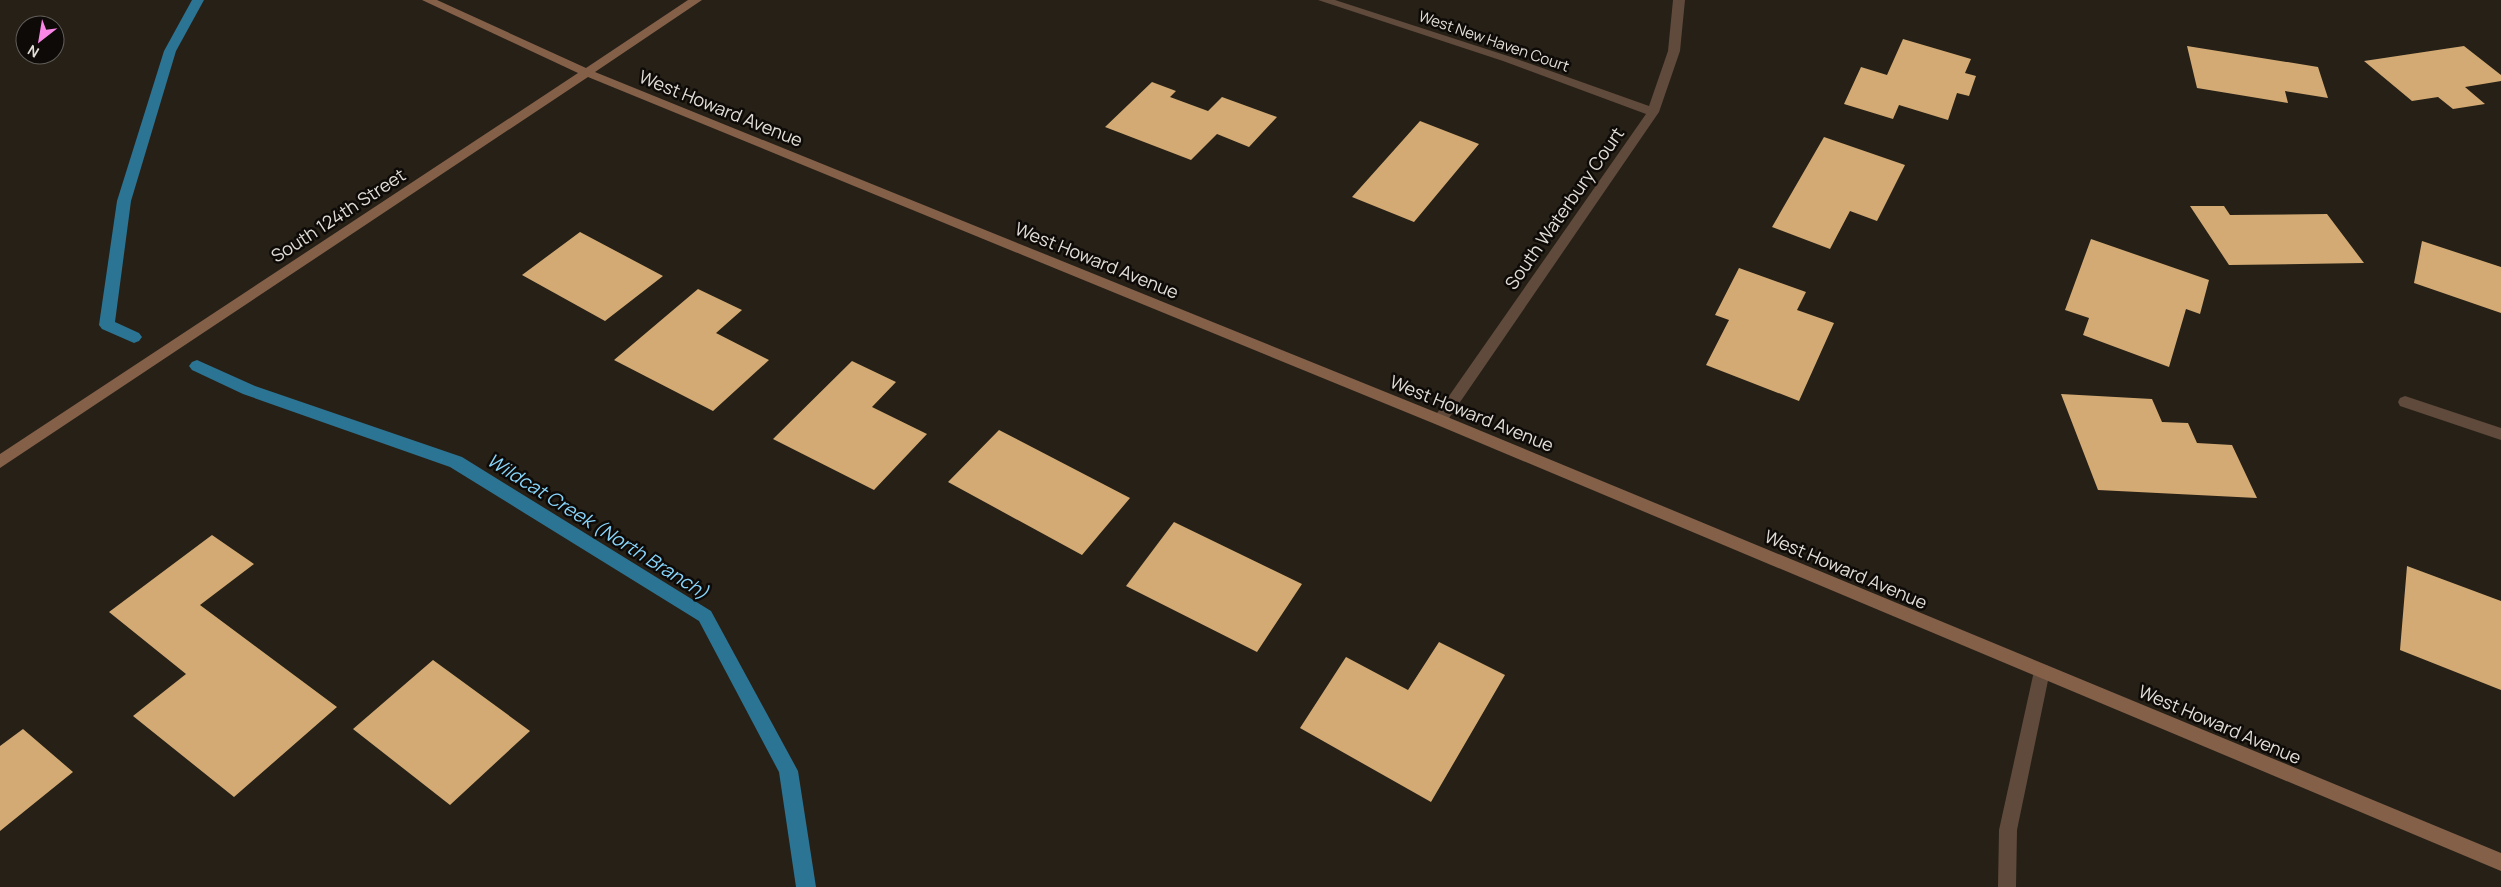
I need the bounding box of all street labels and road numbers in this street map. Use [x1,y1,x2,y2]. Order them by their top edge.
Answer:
street label: West New Haven Court [1416,5,1572,77]
street label: West Howard Avenue [636,64,806,152]
street label: South Waterbury Court [1499,122,1629,294]
street label: South 124th Street [266,162,410,268]
street label: West Howard Avenue [1012,216,1182,304]
street label: West Howard Avenue [1387,369,1557,457]
street label: West Howard Avenue [1761,524,1931,614]
street label: West Howard Avenue [2135,679,2305,769]

